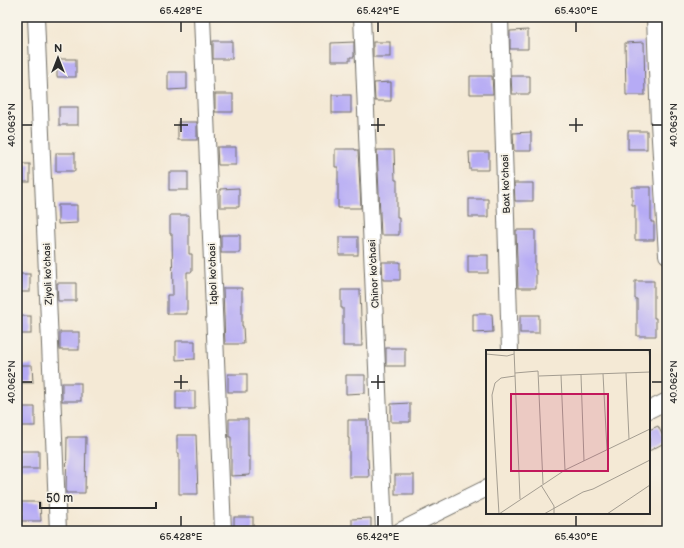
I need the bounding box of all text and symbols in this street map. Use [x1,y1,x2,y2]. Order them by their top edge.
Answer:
text: 65.428°E [160,5,203,17]
text: 65.429°E [357,5,400,17]
text: 65.430°E [554,5,598,17]
north arrow [38,38,78,78]
text: N [54,42,62,55]
text: 40.063°N [6,103,18,147]
text: 40.063°N [668,103,680,147]
street label: Baxt ko'chasi [499,154,513,214]
street label: Chinor ko'chasi [366,239,382,309]
street label: Ziyoli ko'chasi [41,243,55,306]
street label: Iqbol ko'chasi [206,243,220,305]
inset map [486,350,650,514]
text: 40.062°N [6,360,18,404]
text: 40.062°N [668,360,680,404]
scale bar [40,484,156,510]
text: 50 m [46,491,73,506]
text: 65.428°E [160,531,203,543]
text: 65.429°E [357,531,400,543]
text: 65.430°E [554,531,598,543]

